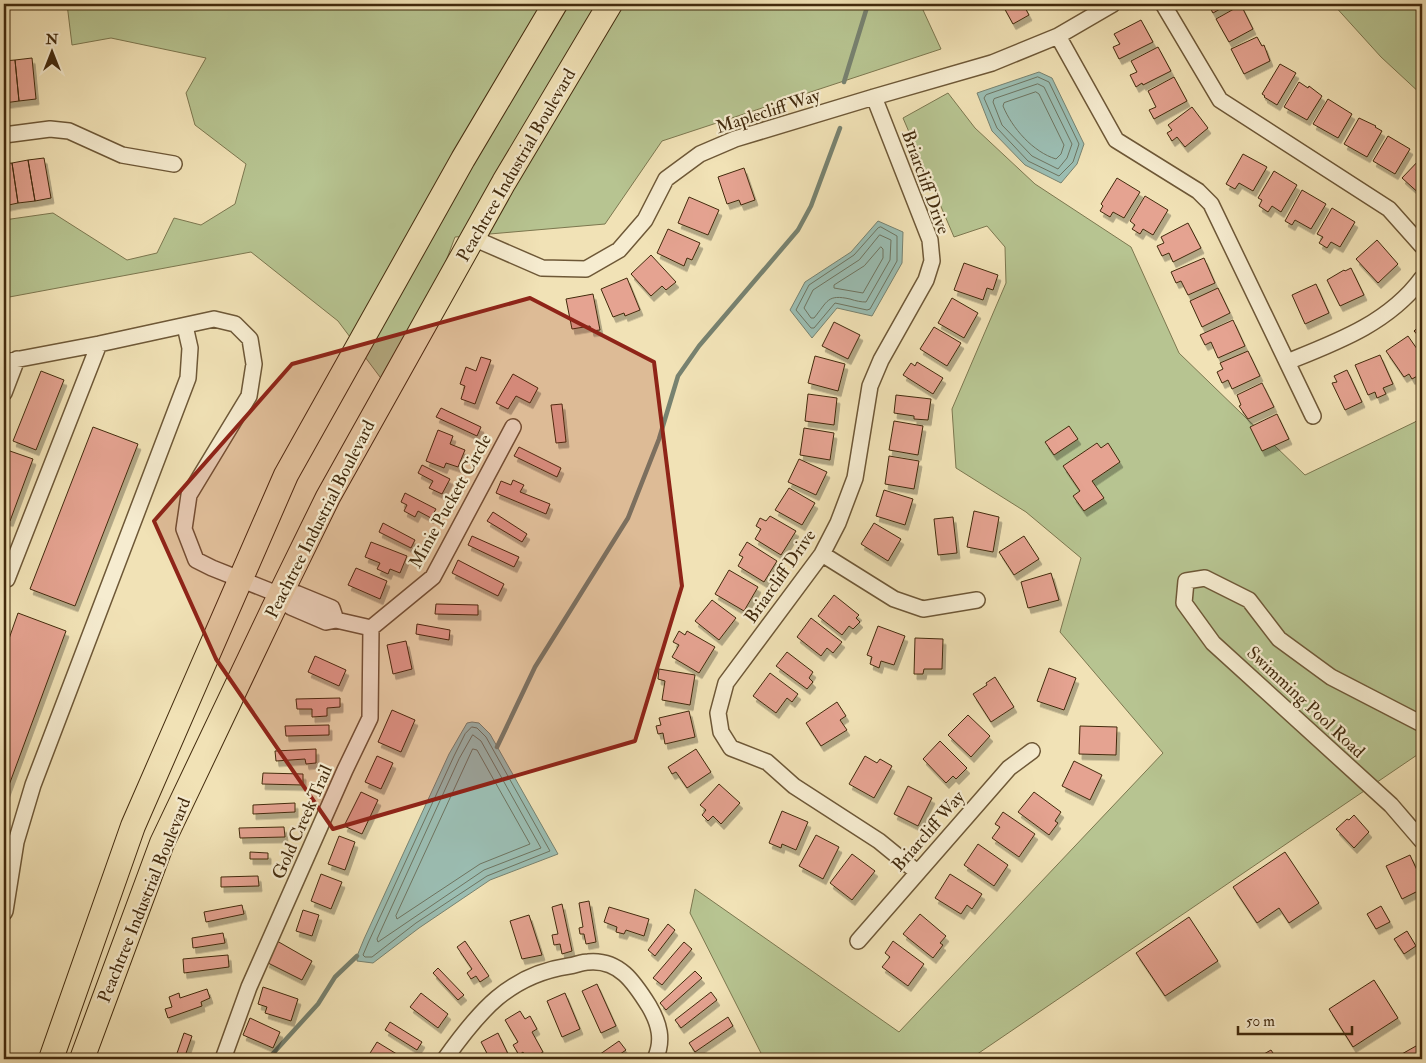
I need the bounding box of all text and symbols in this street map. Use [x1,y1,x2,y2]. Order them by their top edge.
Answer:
north arrow [28,28,78,78]
text: N [45,31,59,48]
street label: Peachtree Industrial Boulevard [452,64,581,266]
street label: Maplecliff Way [713,83,824,139]
street label: Briarcliff Drive [896,127,955,238]
street label: Peachtree Industrial Boulevard [260,416,381,622]
street label: Minie Puckett Circle [404,430,497,572]
street label: Briarcliff Drive [740,525,821,628]
street label: Swimming Pool Road [1242,642,1370,763]
street label: Gold Creek Trail [267,761,338,883]
street label: Briarcliff Way [887,785,971,877]
street label: Peachtree Industrial Boulevard [93,794,196,1006]
scale bar [1238,1003,1352,1035]
text: 50 m [1246,1012,1275,1031]

